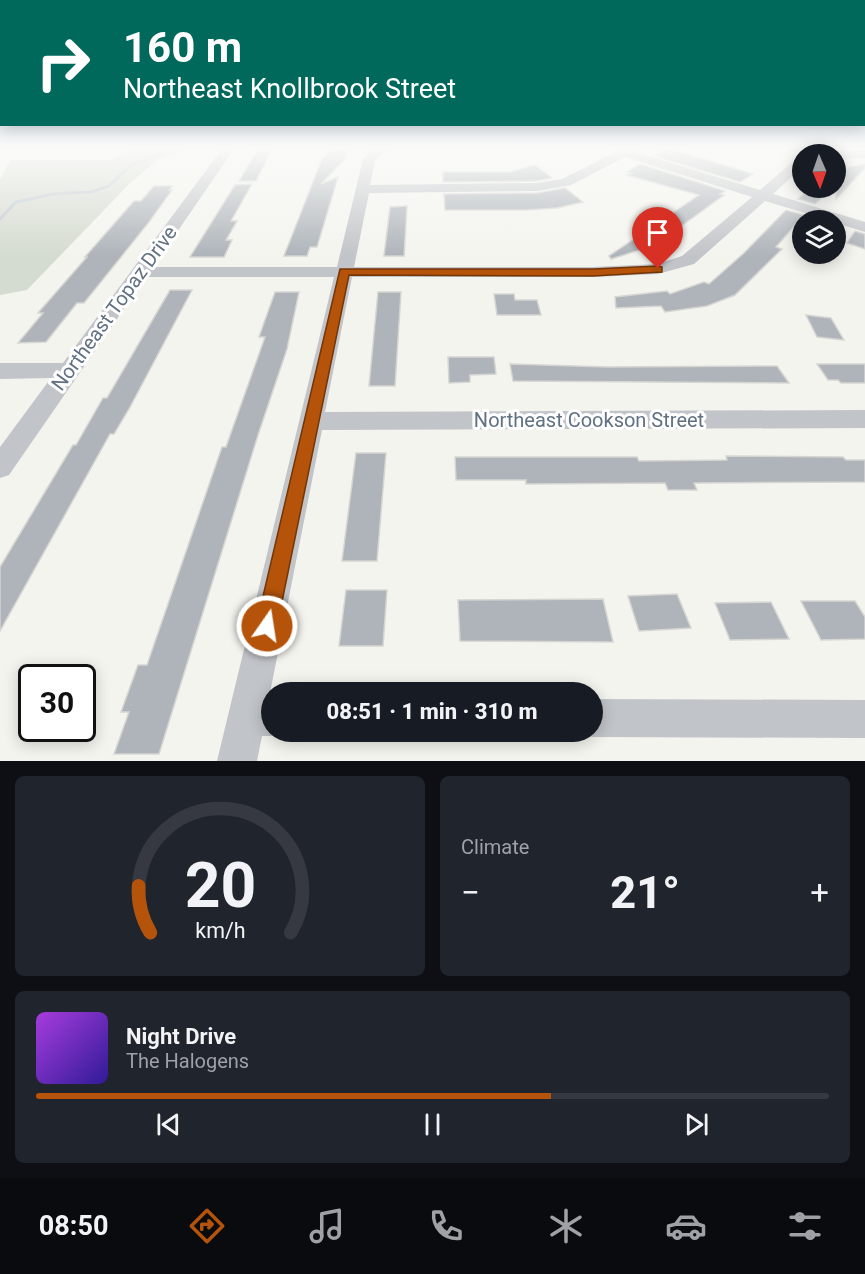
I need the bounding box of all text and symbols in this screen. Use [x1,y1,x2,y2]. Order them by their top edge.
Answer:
text: 160 m [123,23,242,72]
icon: right [24,24,102,102]
text: Northeast Knollbrook Street [123,73,456,105]
north arrow [792,144,846,198]
map controls [792,144,846,264]
pin [632,207,683,269]
button: layers [792,210,846,264]
icon: arrive [641,216,674,249]
street label: Northeast Topaz Drive [46,221,182,395]
street label: Northeast Cookson Street [474,408,704,432]
position arrow [235,594,299,658]
speed limit sign: 30 [18,664,96,742]
text: 08:51 · 1 min · 310 m [327,699,537,724]
text: Climate [461,835,529,859]
text: 20 [184,849,256,922]
text: 21° [610,866,680,919]
text: − [461,873,480,912]
text: + [810,873,829,912]
text: km/h [195,918,245,943]
text: Night Drive [126,1024,236,1049]
text: The Halogens [126,1049,249,1073]
icon: previous [152,1108,185,1141]
icon: pause [416,1108,449,1141]
icon: next [680,1108,713,1141]
icon: directions [186,1205,228,1247]
icon: music [306,1205,348,1247]
icon: phone [425,1205,467,1247]
icon: climate [545,1205,587,1247]
icon: car [665,1205,707,1247]
icon: filters [784,1205,826,1247]
text: 08:50 [39,1210,108,1242]

